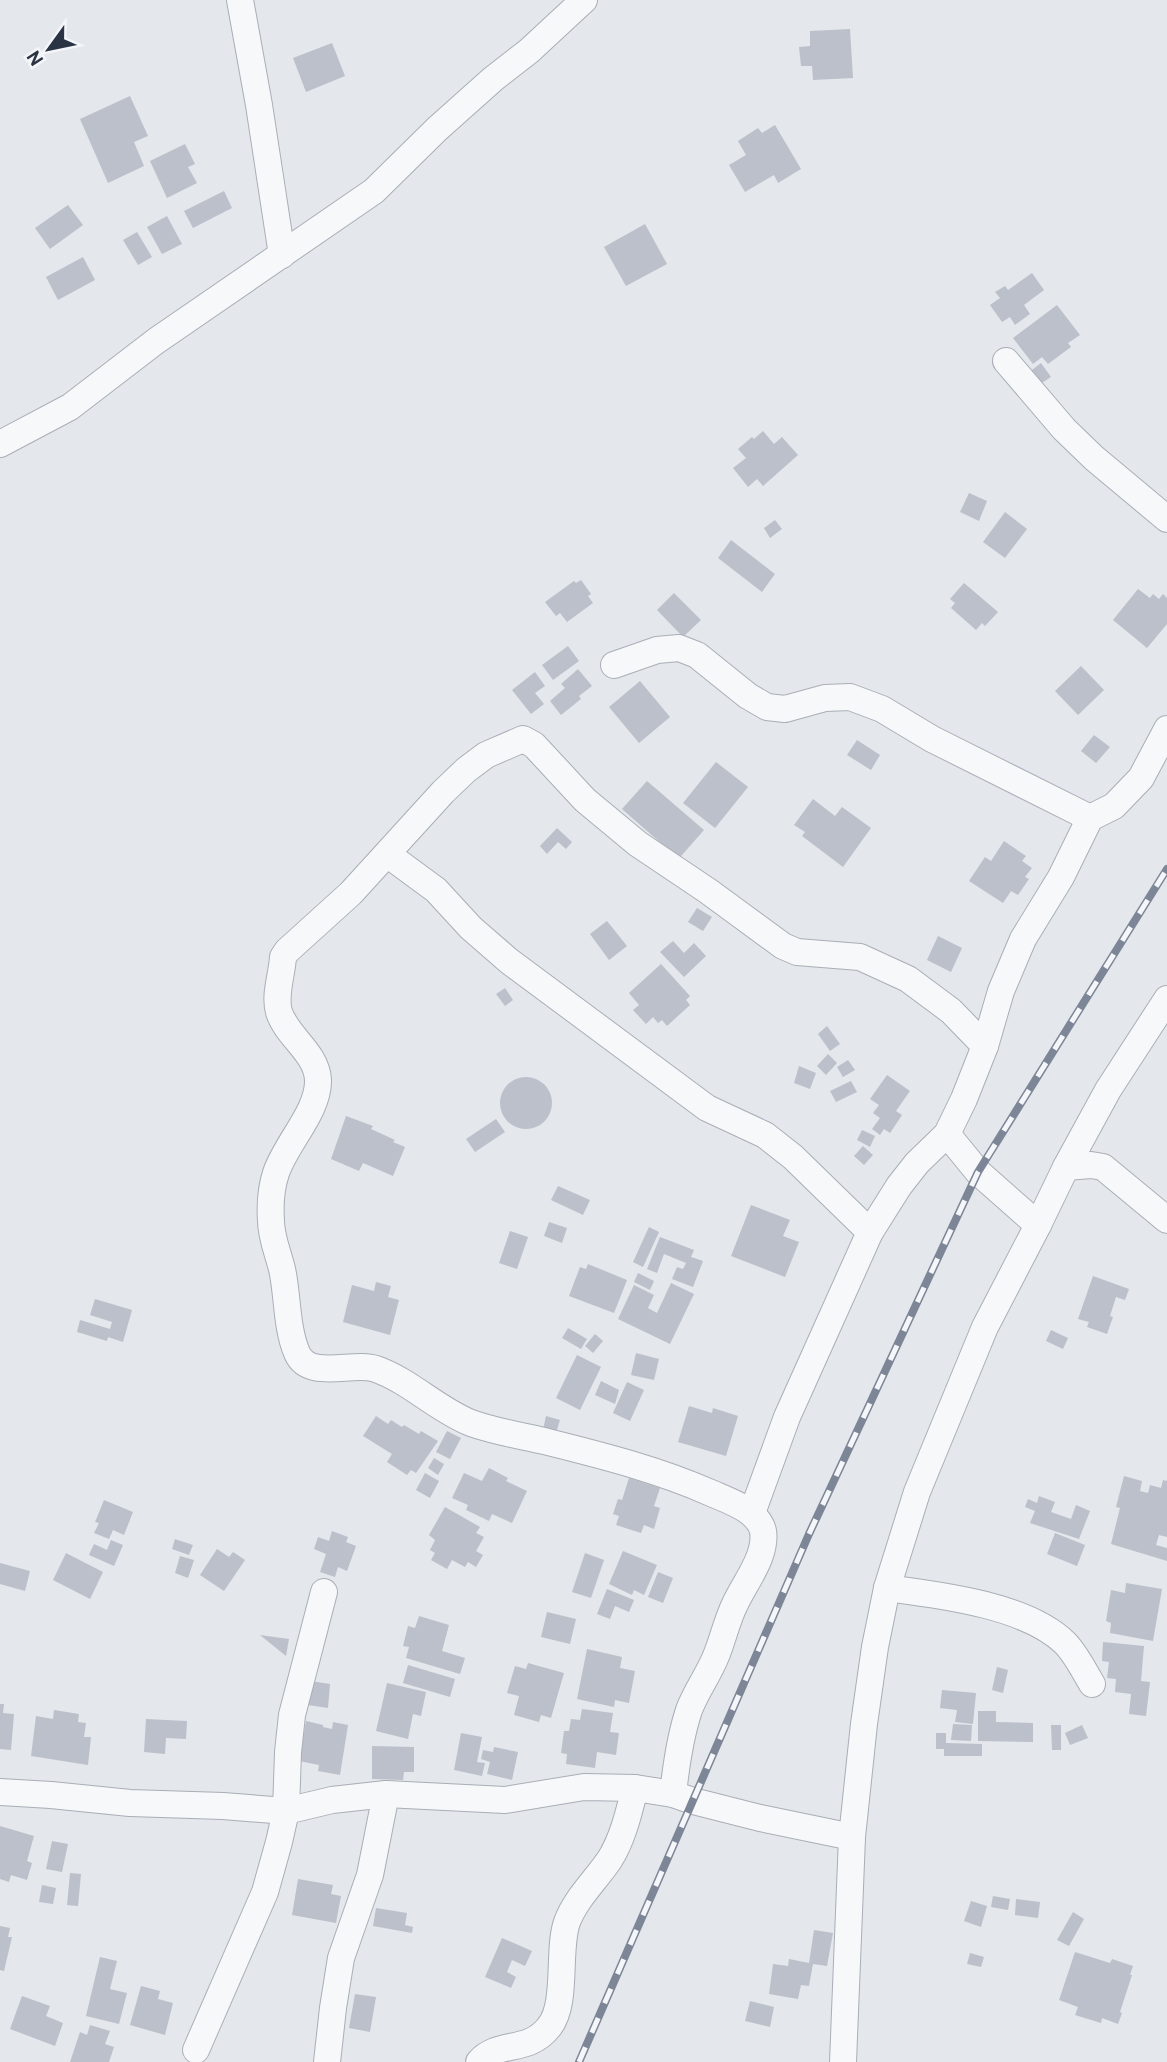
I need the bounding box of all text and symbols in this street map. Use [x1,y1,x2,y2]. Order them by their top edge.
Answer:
north arrow [14,14,84,84]
text: N [23,45,50,69]

